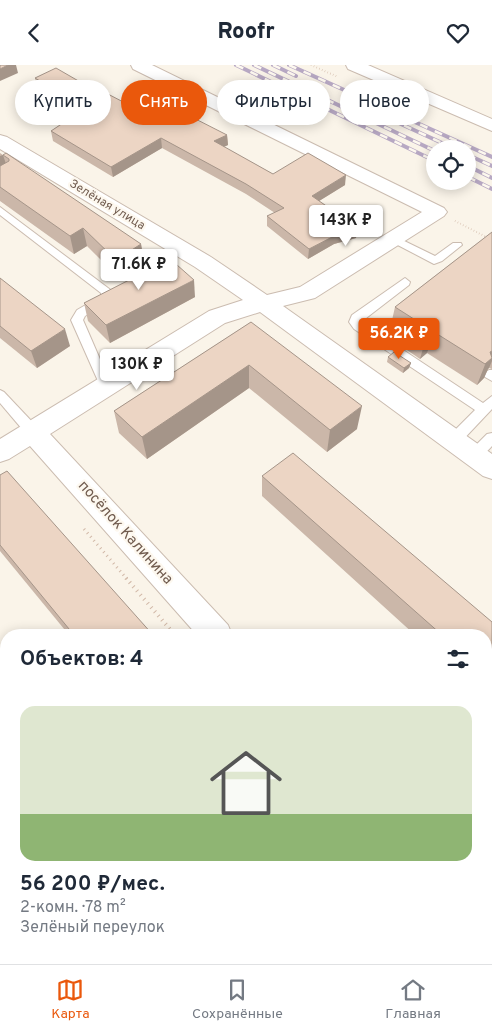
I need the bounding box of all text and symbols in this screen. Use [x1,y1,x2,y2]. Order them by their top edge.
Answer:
icon: back [20,19,48,47]
text: Roofr [217,19,275,46]
icon: heart [444,19,472,47]
chip: Купить [15,80,111,125]
chip: Снять [121,80,207,125]
chip: Фильтры [217,80,330,125]
chip: Новое [340,80,429,125]
map controls [426,140,476,190]
button: locate [426,140,476,190]
street label: Зелёная улица [66,176,148,234]
pin: 143K ₽ [305,205,387,247]
text: 143K ₽ [320,211,372,231]
pin: 71.6K ₽ [93,249,185,291]
text: 71.6K ₽ [112,255,166,275]
pin: 56.2K ₽ [353,317,445,360]
text: 56.2K ₽ [369,324,429,344]
pin: 130K ₽ [96,349,178,391]
text: 130K ₽ [111,355,163,375]
street label: посёлок Калинина [73,477,177,589]
icon: filters [444,645,472,673]
text: Объектов: 4 [20,646,143,673]
icon: home [201,738,291,828]
text: 56 200 ₽/мес. [20,871,165,898]
text: 2-комн. · 78 m² [20,898,126,918]
text: Зелёный переулок [20,918,165,938]
tab: Карта [51,976,90,1023]
tab: Сохранённые [192,976,283,1023]
tab: Главная [385,976,441,1023]

